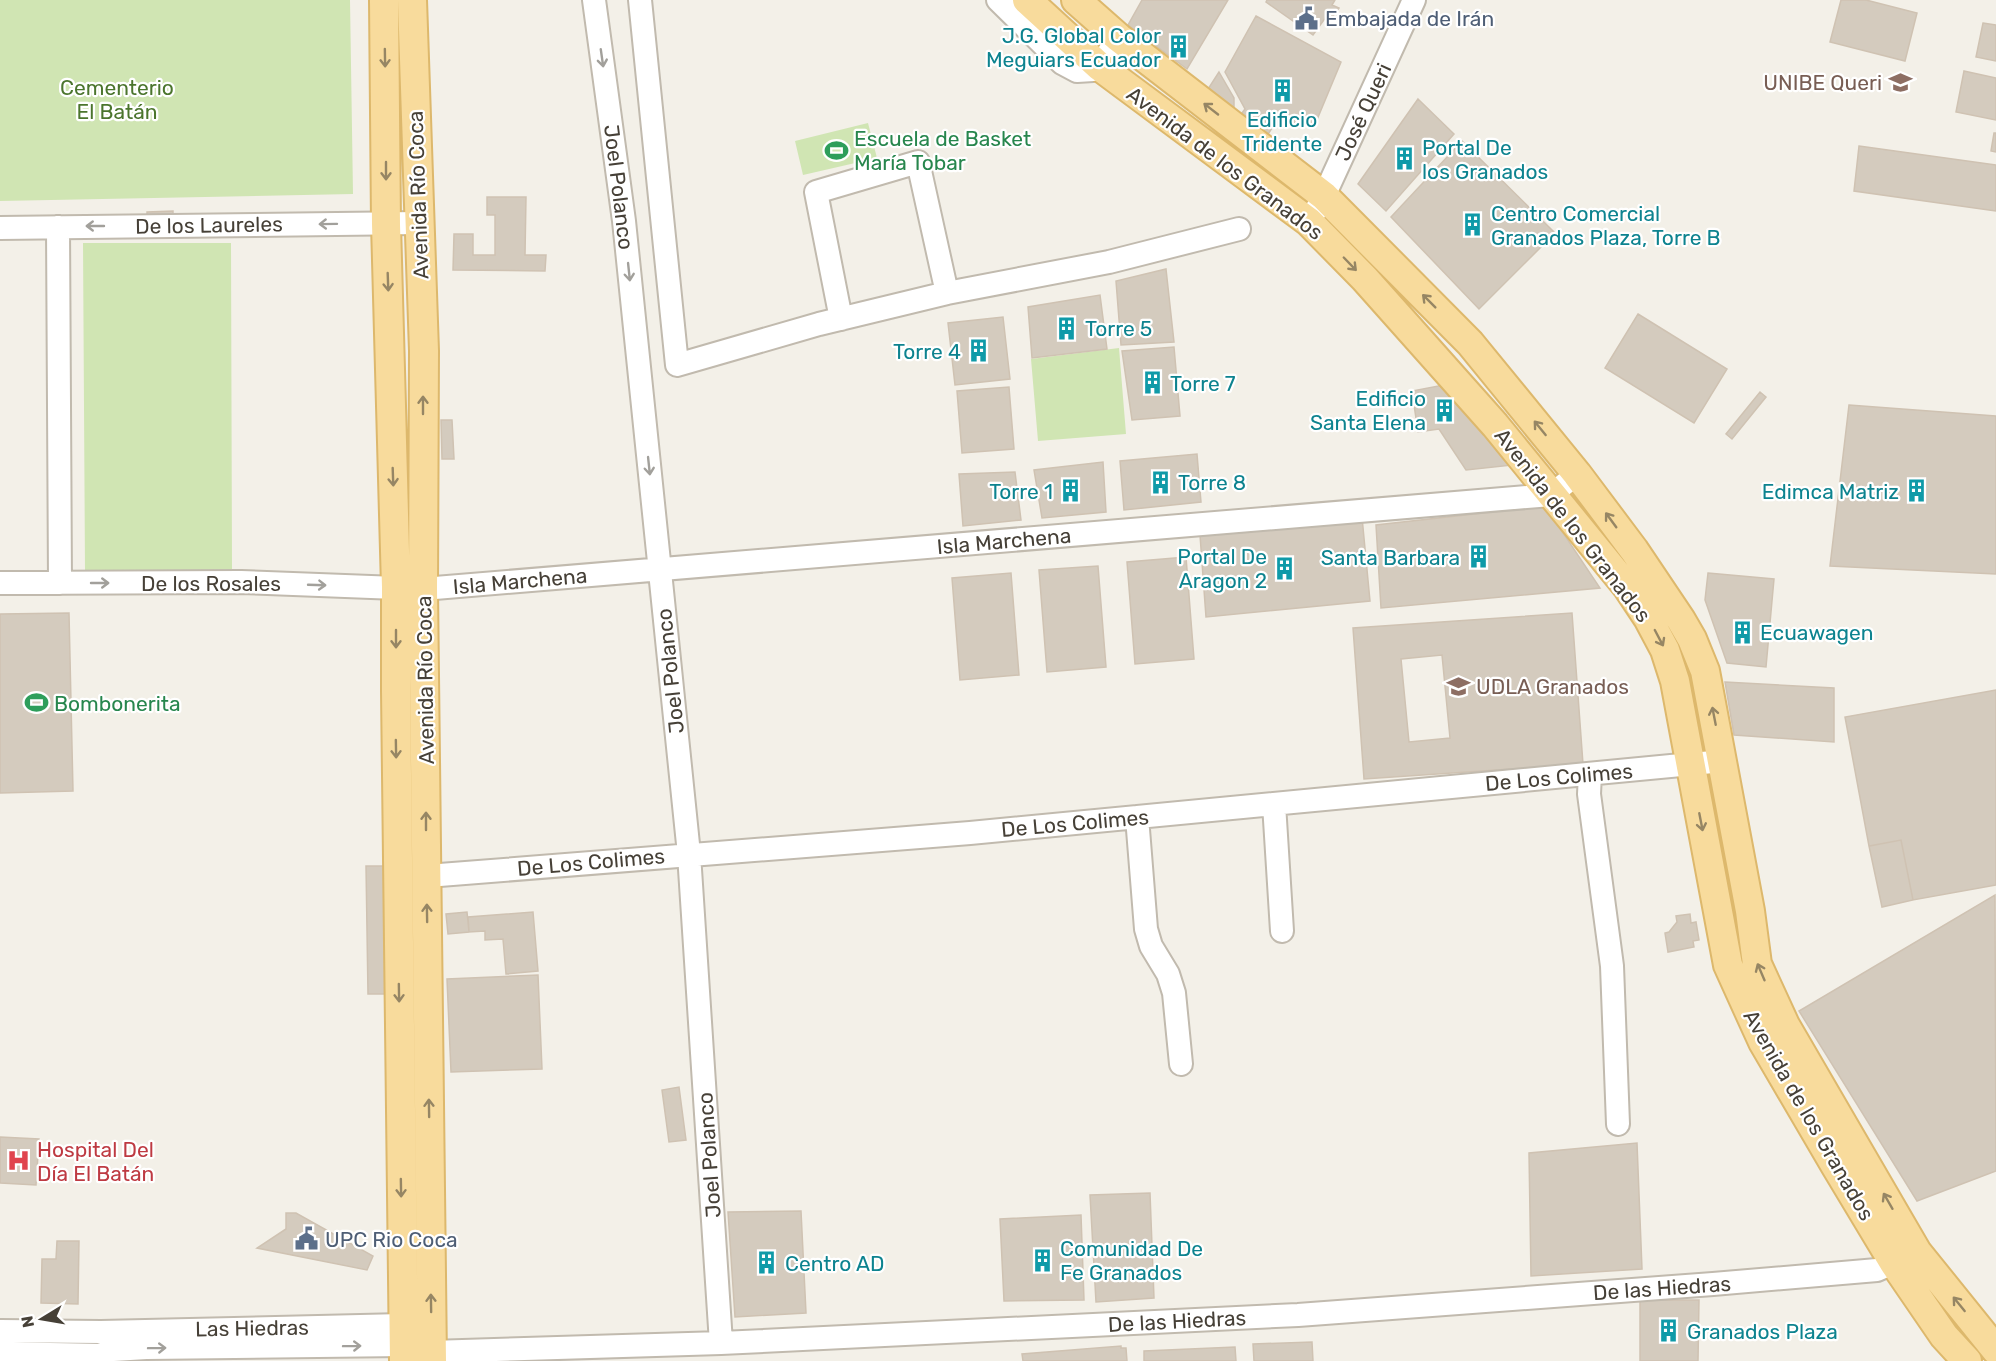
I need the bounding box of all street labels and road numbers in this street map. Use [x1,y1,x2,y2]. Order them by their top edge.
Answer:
street label: José Queri [1330,59,1396,165]
street label: Avenida de los Granados [1122,81,1328,245]
street label: Avenida Río Coca [403,110,433,280]
street label: Joel Polanco [599,123,639,251]
street label: De los Laureles [135,211,283,239]
street label: Avenida de los Granados [1490,423,1656,627]
street label: Isla Marchena [936,523,1072,559]
street label: Isla Marchena [452,563,588,599]
street label: De los Rosales [141,571,281,596]
street label: Avenida Río Coca [411,595,439,765]
street label: Joel Polanco [651,607,689,735]
street label: De Los Colimes [1484,758,1634,796]
street label: De Los Colimes [1000,804,1150,842]
street label: De Los Colimes [516,843,666,881]
street label: Avenida de los Granados [1738,1005,1880,1225]
street label: Joel Polanco [692,1091,726,1219]
street label: De las Hiedras [1592,1271,1732,1305]
street label: De las Hiedras [1107,1305,1247,1337]
street label: Las Hiedras [195,1315,309,1341]

